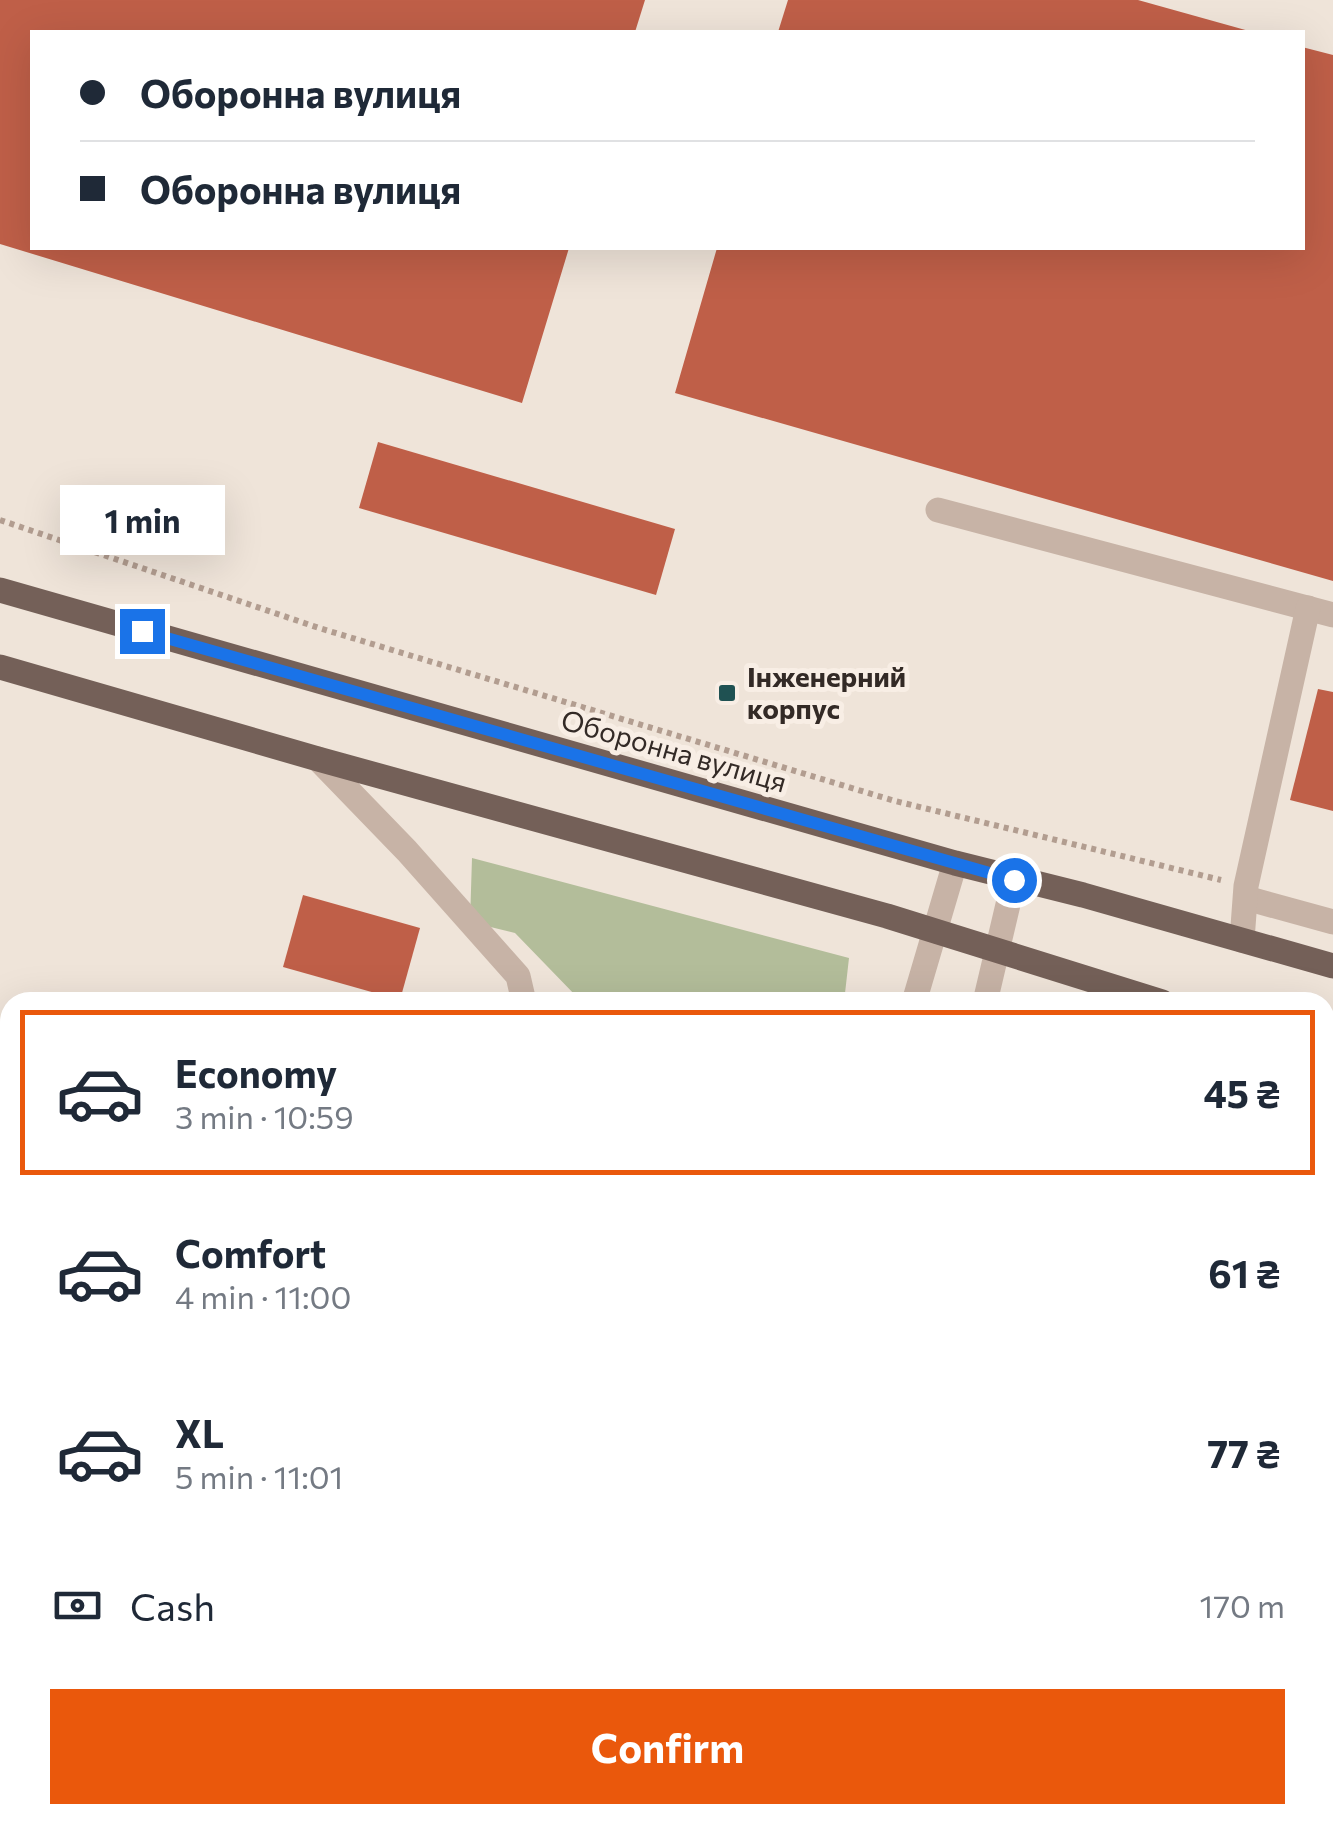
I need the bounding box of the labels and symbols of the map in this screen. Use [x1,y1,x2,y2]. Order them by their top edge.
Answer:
callout: 1 min [59,486,224,556]
route end [120,609,165,654]
place label: Інженерний корпус [747,659,906,725]
marker: Інженерний корпус [716,682,738,704]
street label: Оборонна вулиця [558,702,791,798]
route start [992,858,1037,903]

